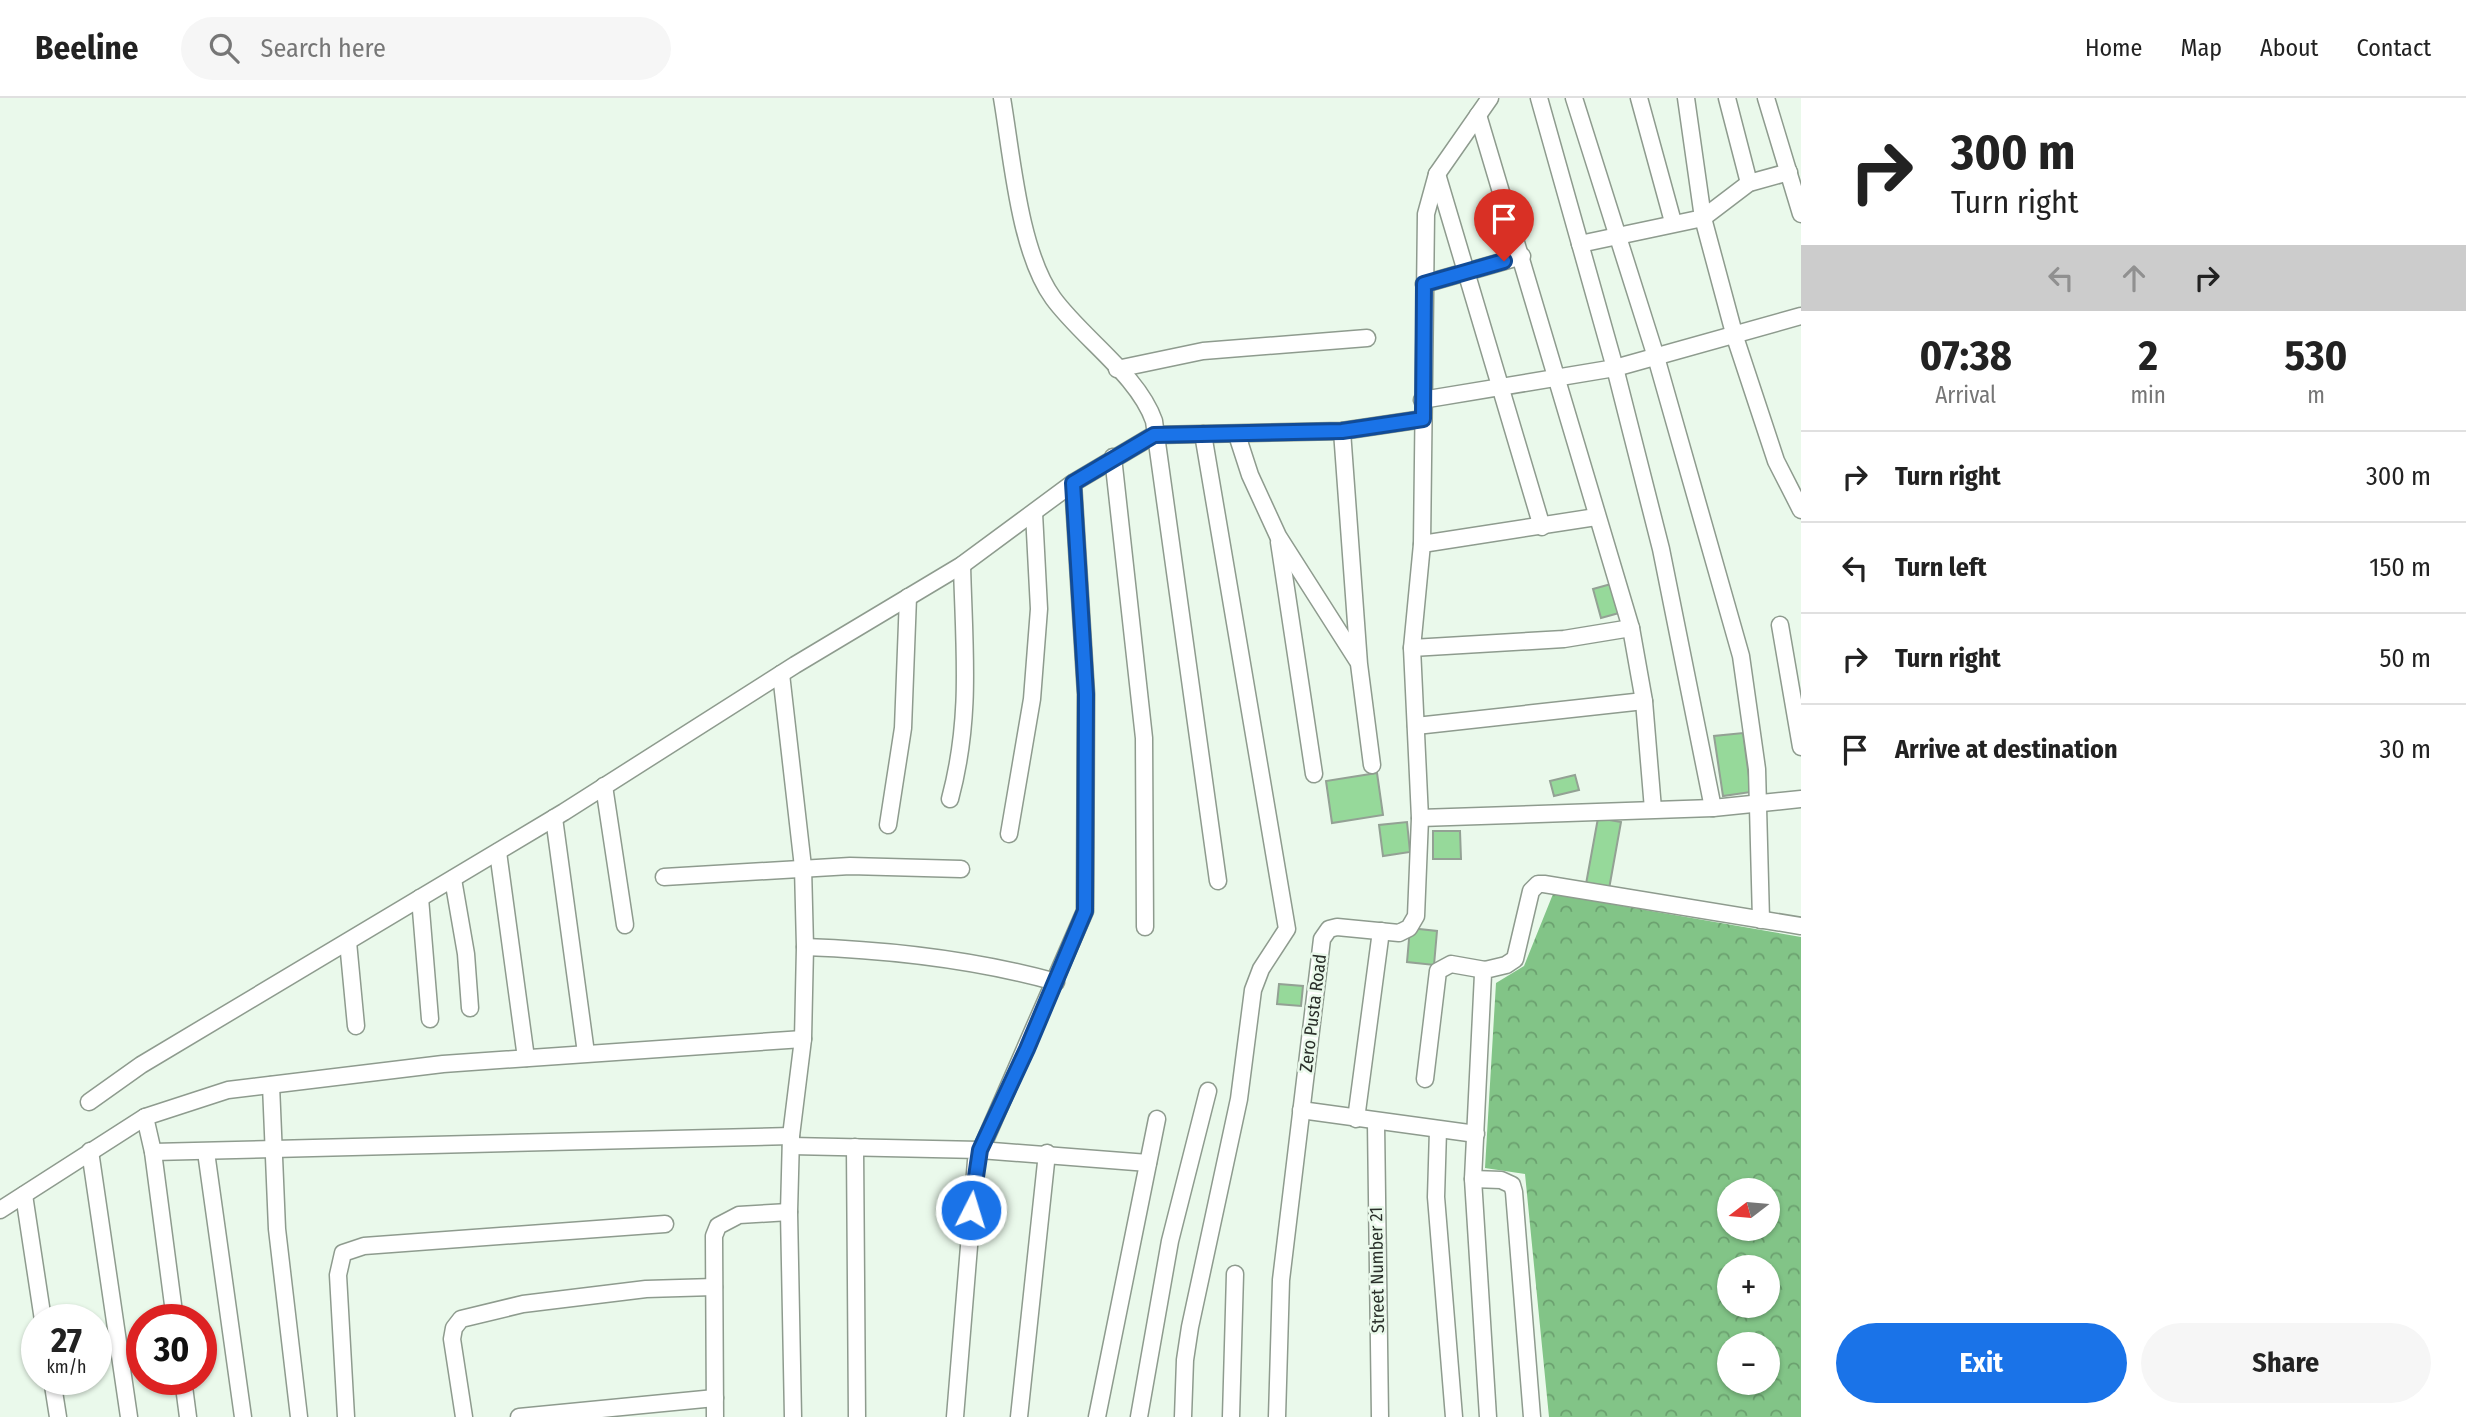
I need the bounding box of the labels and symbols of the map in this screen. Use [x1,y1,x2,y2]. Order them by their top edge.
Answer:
pin [1474,189,1534,261]
street label: Zero Pusta Road [1295,953,1331,1073]
position arrow [934,1173,1008,1247]
north arrow [1717,1178,1780,1241]
street label: Street Number 21 [1365,1207,1389,1333]
speed limit sign: 30 [126,1304,217,1395]

